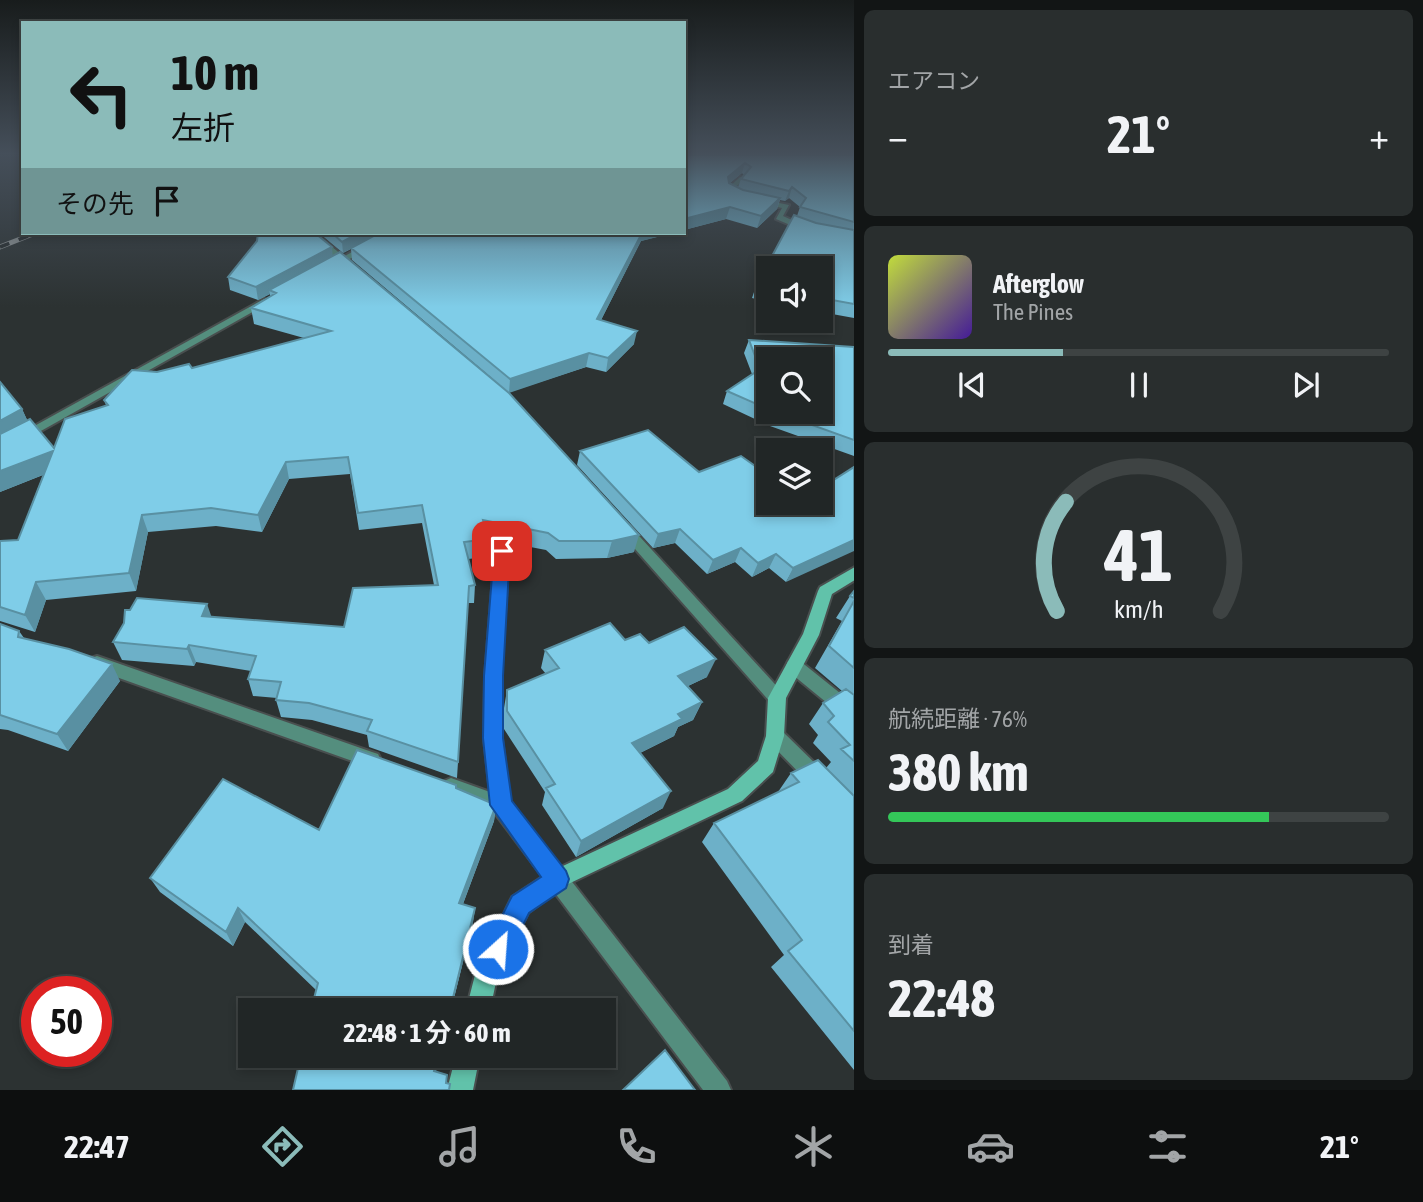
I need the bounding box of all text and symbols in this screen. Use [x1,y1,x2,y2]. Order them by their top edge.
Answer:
text: 10 m [171,44,259,100]
icon: left [56,49,147,140]
text: エアコン [888,68,980,94]
text: 21° [1107,104,1170,164]
text: 左折 [171,109,235,146]
text: − [888,114,908,157]
text: + [1369,114,1389,157]
icon: arrive [148,182,186,220]
text: その先 [56,189,134,219]
map controls [756,256,833,515]
button: sound [756,256,833,333]
text: Afterglow [993,269,1084,299]
text: The Pines [993,299,1073,325]
button: search [756,347,833,424]
icon: previous [953,366,991,404]
icon: pause [1120,366,1158,404]
icon: next [1287,366,1325,404]
button: layers [756,438,833,515]
text: 41 [1103,513,1173,596]
pin [472,521,532,581]
icon: arrive [483,532,521,570]
text: km/h [1114,595,1163,623]
text: 航続距離 · 76% [888,706,1027,732]
text: 380 km [888,742,1029,802]
position arrow [461,912,535,986]
text: 到着 [888,932,934,958]
text: 22:48 [888,968,995,1028]
speed limit sign: 50 [21,976,112,1067]
text: 22:48 · 1 分 · 60 m [343,1018,511,1048]
icon: directions [258,1122,307,1171]
icon: music [435,1122,484,1171]
icon: phone [612,1122,661,1171]
icon: climate [789,1122,838,1171]
icon: car [966,1122,1015,1171]
icon: filters [1143,1122,1192,1171]
text: 22:47 [64,1128,130,1165]
text: 21° [1320,1128,1359,1165]

